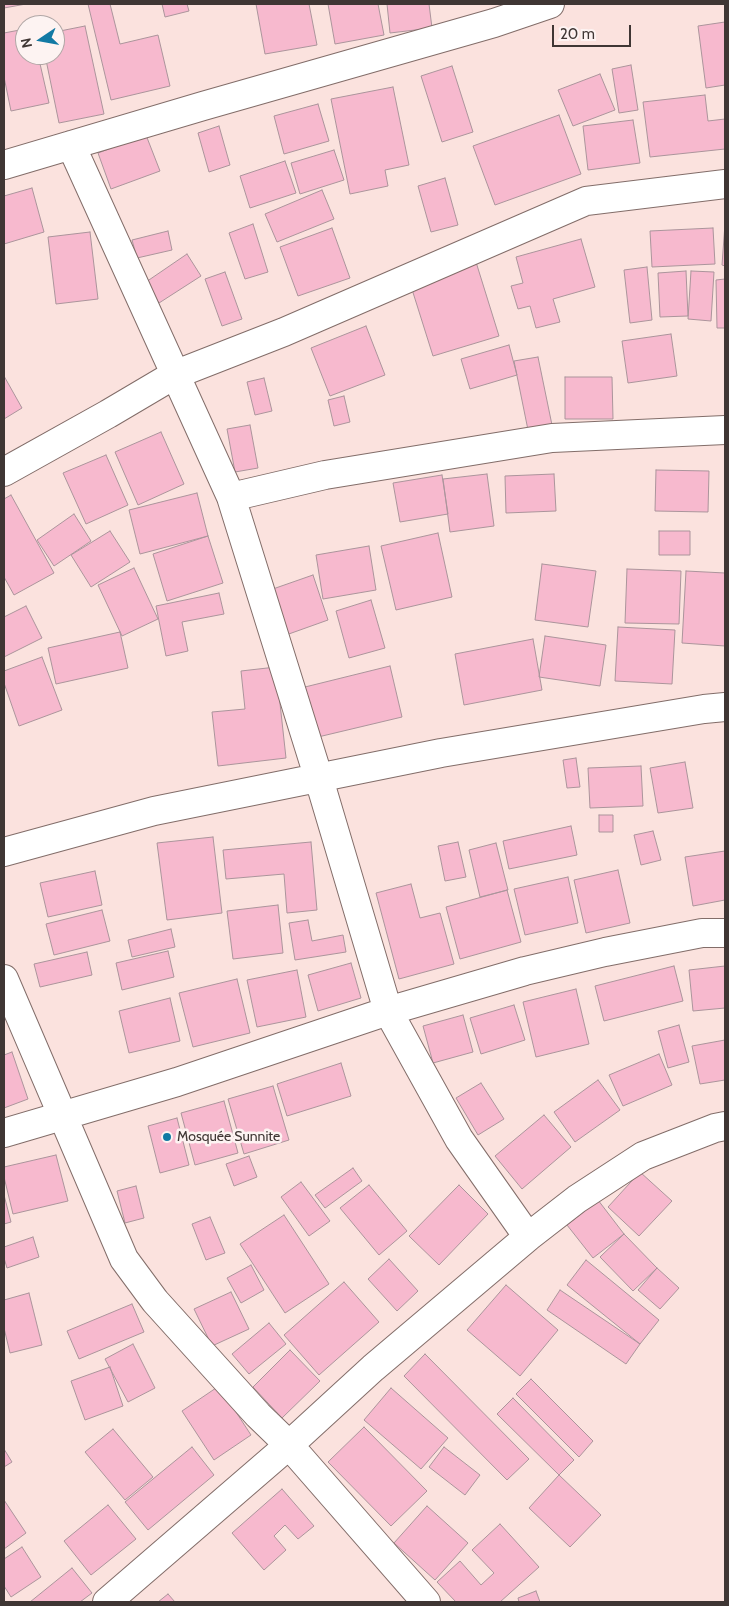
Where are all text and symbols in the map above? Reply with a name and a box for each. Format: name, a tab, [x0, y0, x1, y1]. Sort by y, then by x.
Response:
north arrow	[15, 15, 65, 65]
scale bar	[554, 15, 633, 47]
text: 20 m	[560, 25, 595, 43]
text: N	[16, 36, 36, 50]
place label: Mosquée Sunnite	[177, 1129, 280, 1145]
marker: Mosquée Sunnite	[161, 1131, 173, 1143]

